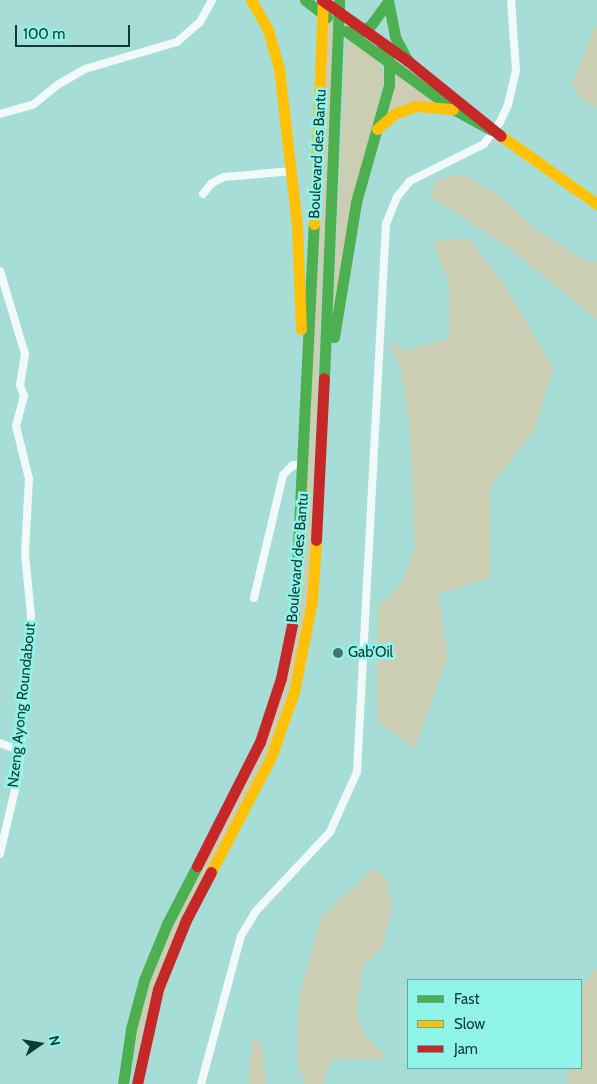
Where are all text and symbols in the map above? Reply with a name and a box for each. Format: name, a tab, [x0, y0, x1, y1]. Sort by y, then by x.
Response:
scale bar	[18, 15, 132, 47]
text: 100 m	[23, 25, 65, 43]
street label: Boulevard des Bantu	[306, 89, 330, 219]
street label: Boulevard des Bantu	[283, 493, 313, 623]
street label: Nzeng Ayong Roundabout	[4, 621, 40, 789]
place label: Gab’Oil	[348, 644, 393, 662]
marker: Gab’Oil	[332, 647, 344, 659]
legend	[407, 979, 582, 1069]
text: Fast	[454, 990, 479, 1008]
text: Slow	[454, 1015, 485, 1033]
north arrow	[15, 1019, 65, 1069]
text: N	[45, 1034, 64, 1047]
text: Jam	[454, 1040, 478, 1058]

